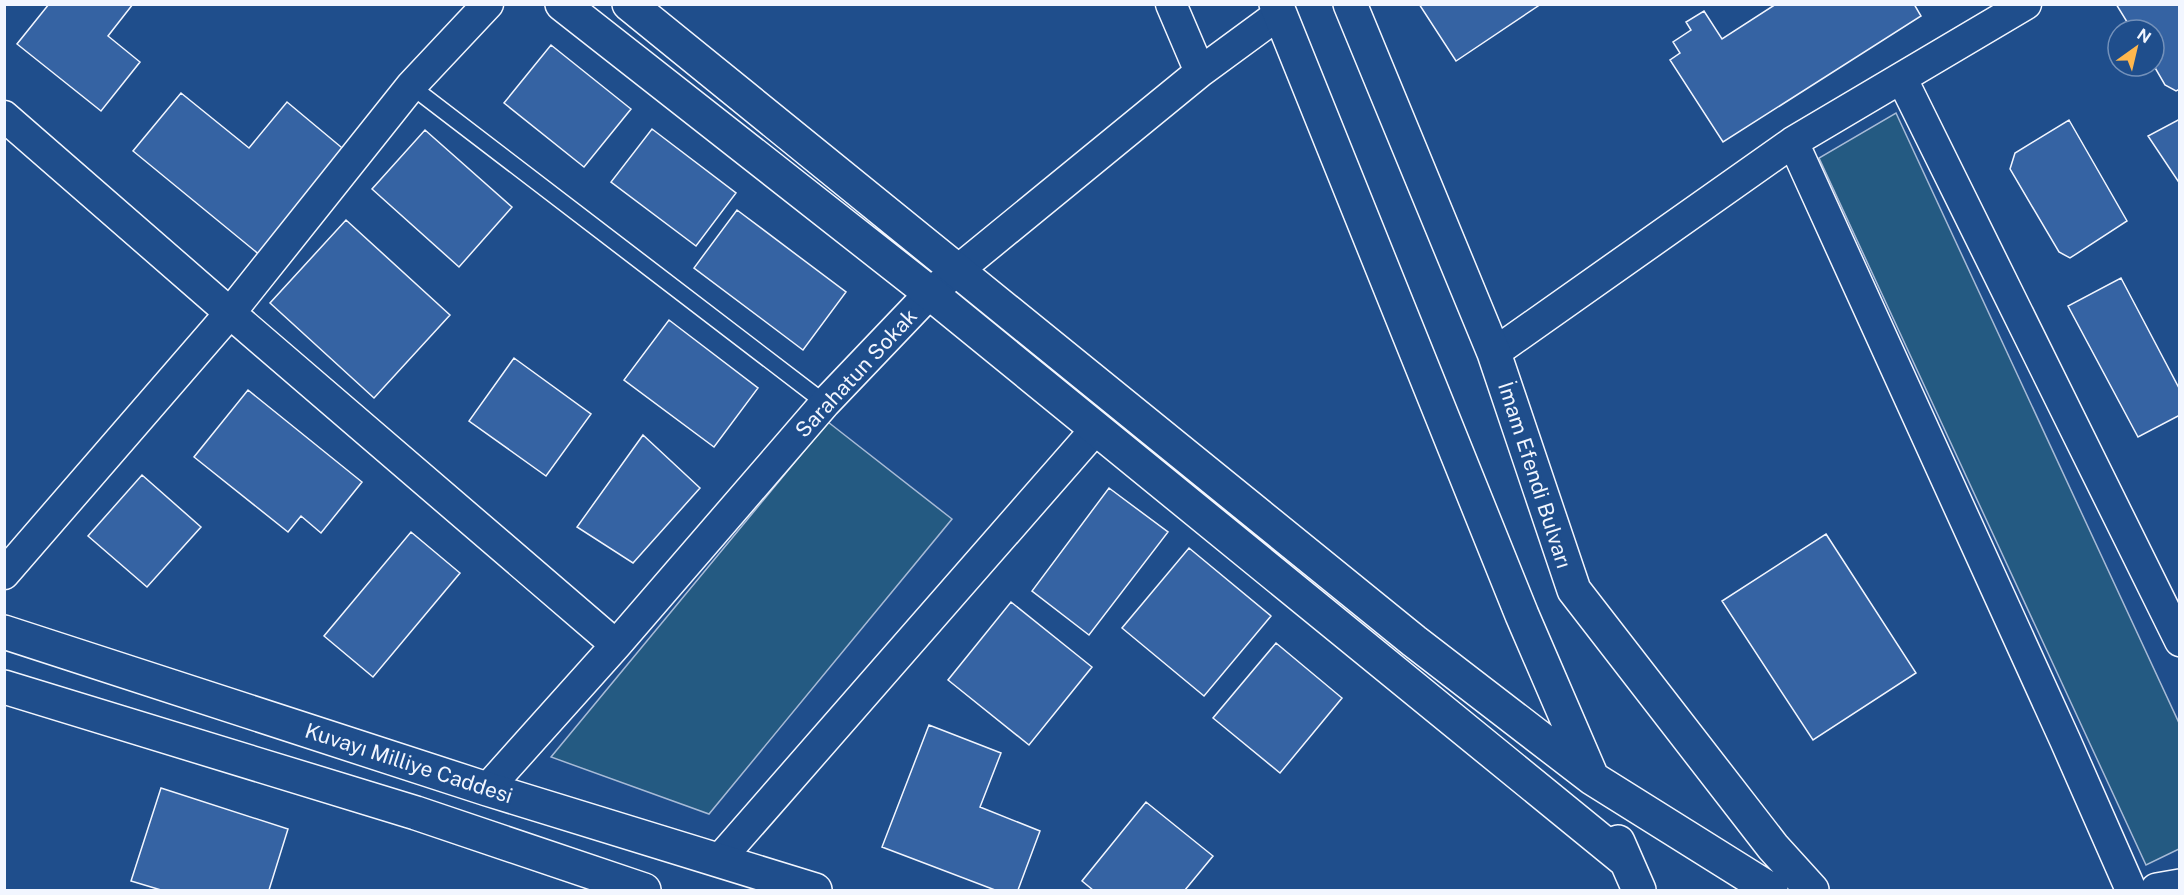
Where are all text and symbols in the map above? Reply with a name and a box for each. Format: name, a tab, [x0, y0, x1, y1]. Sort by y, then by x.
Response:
north arrow	[2106, 18, 2166, 78]
text: N	[2134, 25, 2155, 47]
street label: Sarahatun Sokak	[790, 303, 922, 443]
street label: İmam Efendi Bulvarı	[1493, 379, 1577, 571]
street label: Kuvayı Milliye Caddesi	[302, 718, 516, 808]

